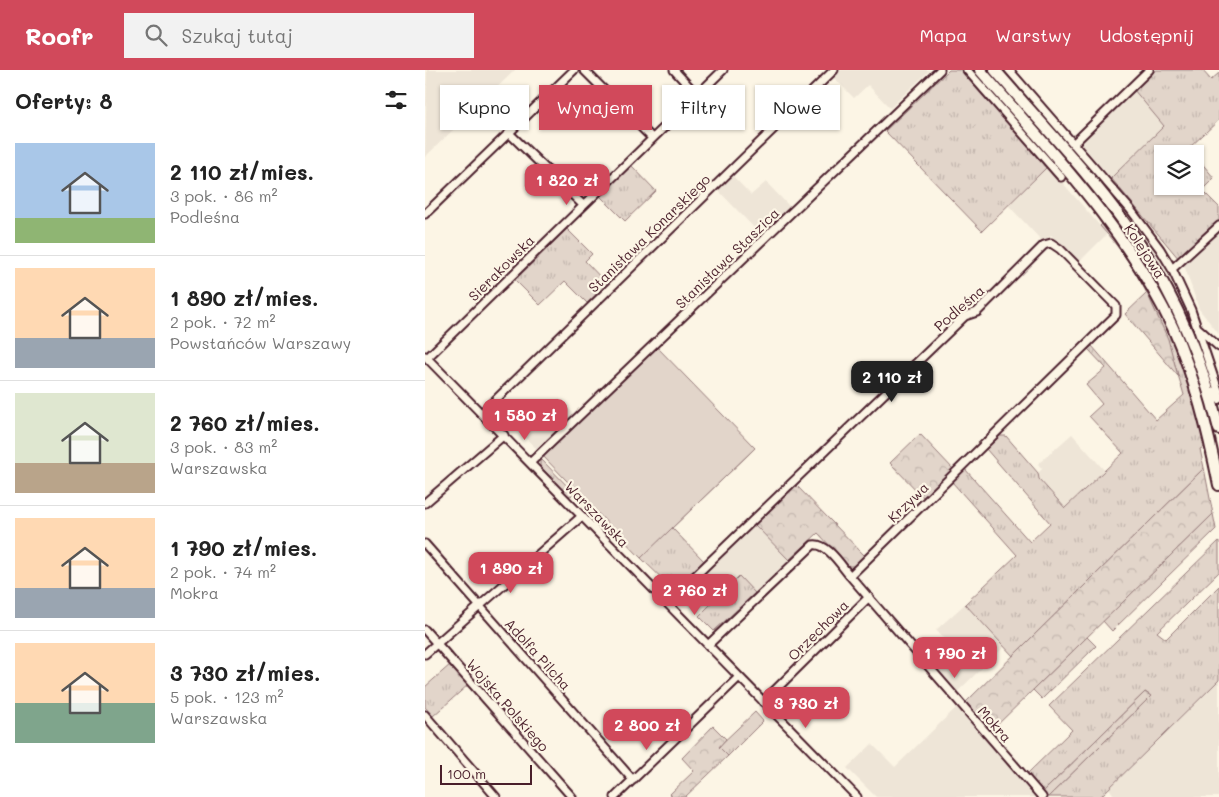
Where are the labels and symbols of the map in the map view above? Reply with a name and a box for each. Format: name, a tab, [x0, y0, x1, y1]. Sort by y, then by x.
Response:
pin: 1 820 zł	[515, 164, 619, 206]
street label: Stanisława Konarskiego	[584, 170, 714, 296]
street label: Stanisława Staszica	[671, 203, 783, 313]
street label: Kolejowa	[1120, 220, 1170, 282]
street label: Sierakowska	[464, 231, 538, 305]
street label: Podleśna	[930, 281, 988, 335]
pin: 2 110 zł	[840, 360, 944, 403]
pin: 1 580 zł	[473, 398, 577, 441]
street label: Warszawska	[561, 477, 633, 551]
street label: Krzywa	[883, 478, 933, 526]
pin: 1 890 zł	[459, 552, 563, 594]
pin: 2 760 zł	[643, 574, 747, 616]
street label: Orzechowa	[783, 595, 853, 665]
street label: Adolfa Pilcha	[501, 614, 575, 694]
pin: 1 790 zł	[903, 636, 1007, 679]
street label: Wojska Polskiego	[463, 655, 553, 755]
pin: 3 730 zł	[754, 686, 858, 729]
street label: Mokra	[974, 702, 1016, 746]
pin: 2 800 zł	[595, 708, 699, 751]
scale bar	[440, 762, 533, 785]

